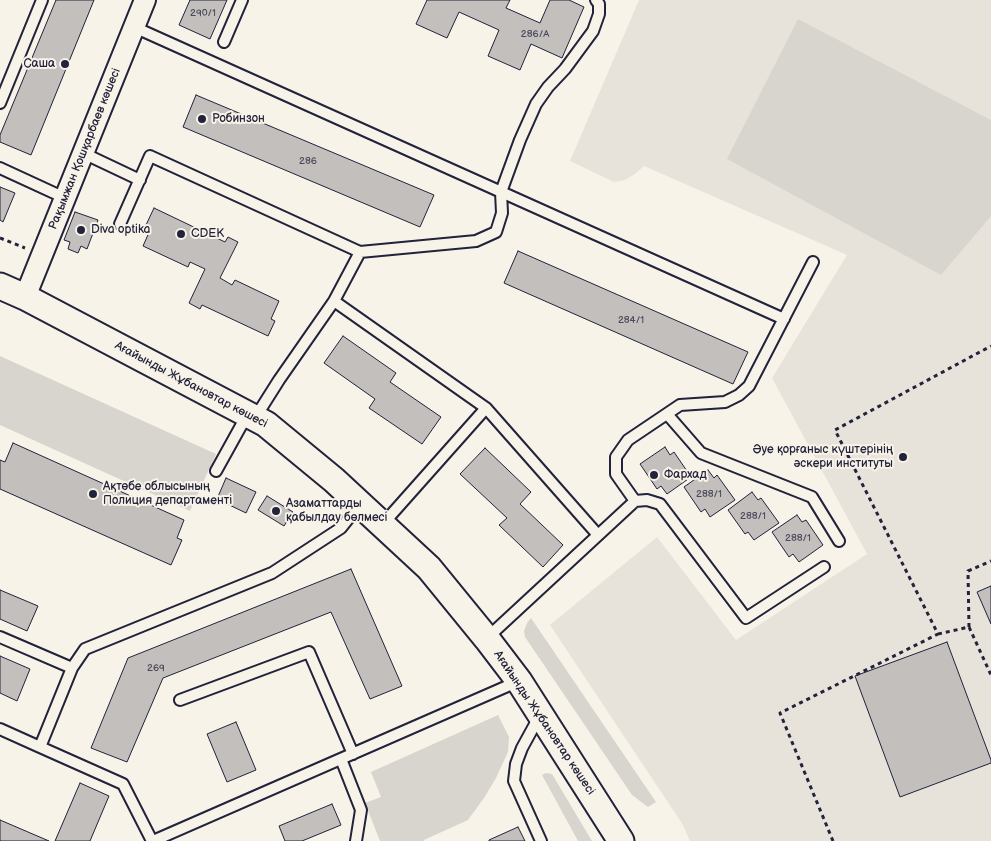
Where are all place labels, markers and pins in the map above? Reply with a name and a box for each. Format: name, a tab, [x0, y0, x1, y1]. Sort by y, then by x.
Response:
place label: Саша	[23, 57, 55, 71]
marker: Саша	[59, 58, 71, 70]
place label: Робинзон	[212, 112, 265, 126]
marker: Робинзон	[196, 113, 208, 125]
place label: Diva optika	[91, 223, 150, 237]
marker: Diva optika	[75, 224, 87, 236]
place label: CDEK	[191, 227, 224, 241]
marker: CDEK	[175, 228, 187, 240]
place label: Әуе қорғаныс күштерінің әскери институты	[753, 443, 893, 471]
marker: Әуе қорғаныс күштерінің әскери институты	[897, 451, 909, 463]
place label: Фархад	[664, 468, 707, 482]
marker: Фархад	[648, 469, 660, 481]
place label: Ақтөбе облысының Полиция департаменті	[103, 480, 232, 508]
marker: Ақтөбе облысының Полиция департаменті	[87, 488, 99, 500]
place label: Азаматтарды қабылдау бөлмесі	[286, 497, 387, 525]
marker: Азаматтарды қабылдау бөлмесі	[270, 505, 282, 517]

